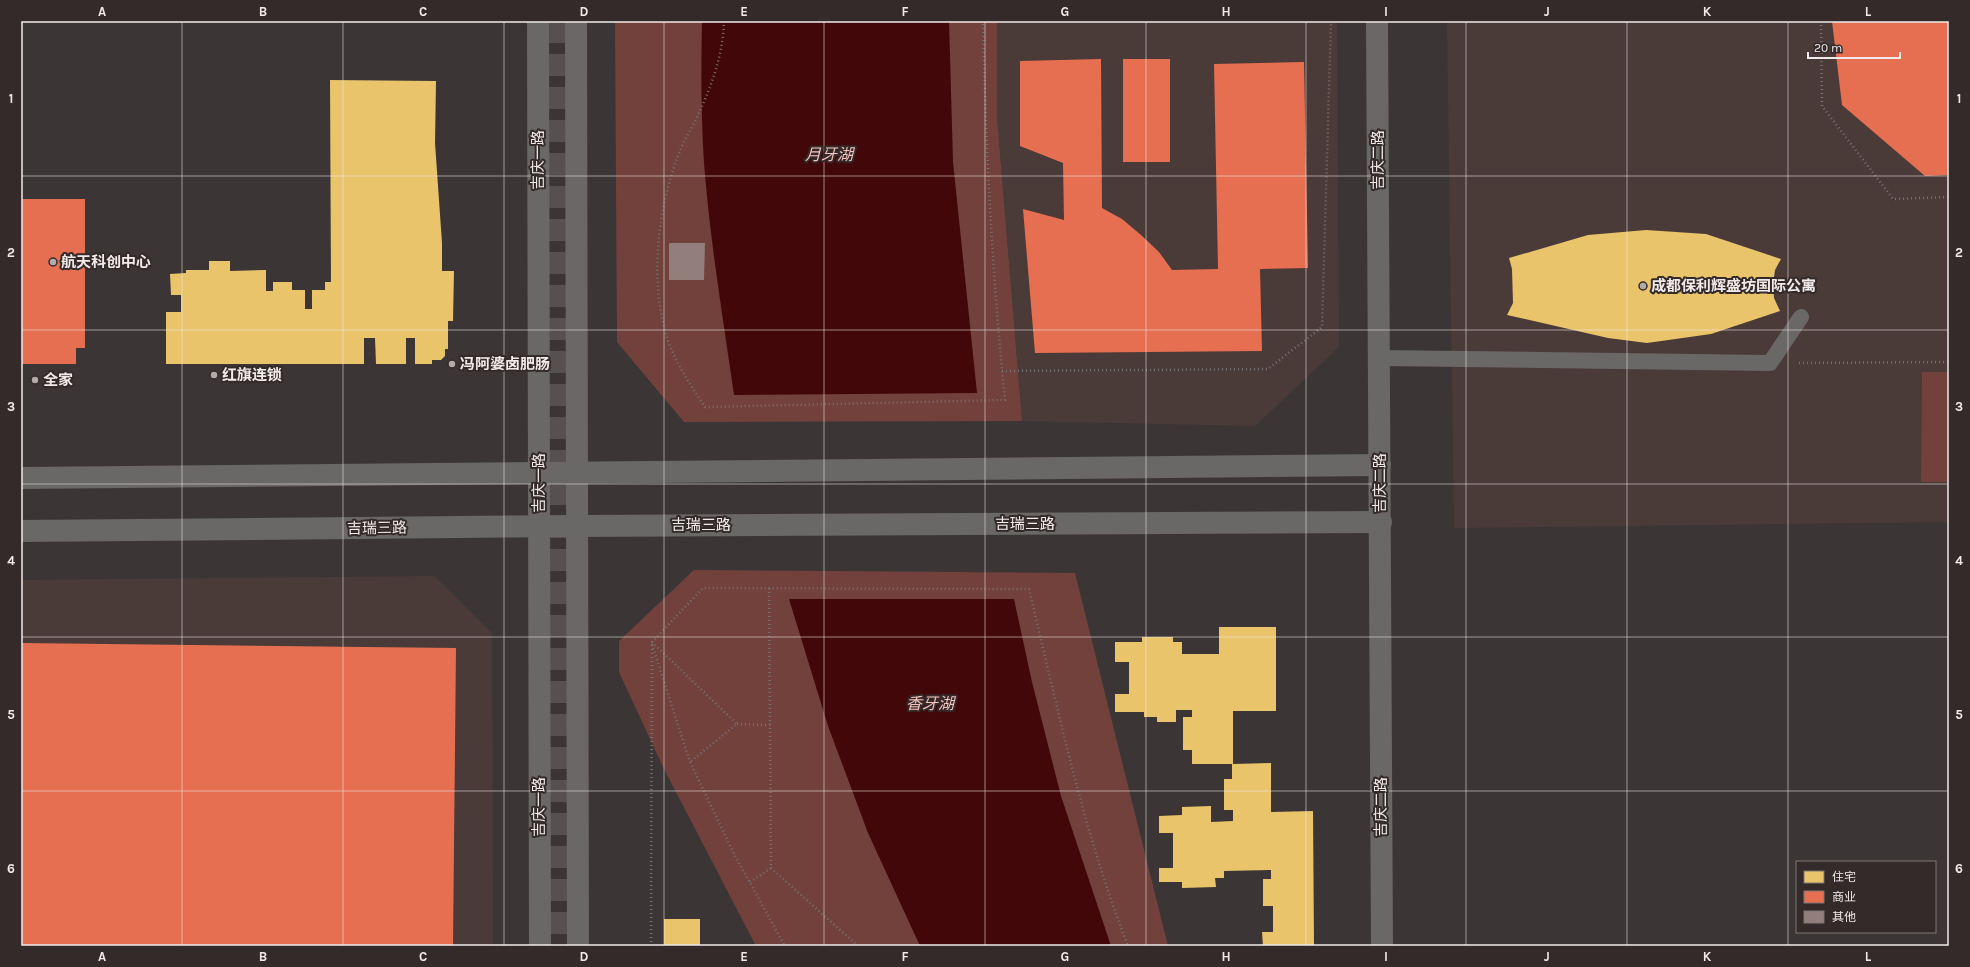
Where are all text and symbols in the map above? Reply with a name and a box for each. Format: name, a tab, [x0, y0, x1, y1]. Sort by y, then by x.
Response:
text: A	[98, 4, 106, 19]
text: B	[259, 4, 267, 19]
text: C	[419, 4, 427, 19]
text: D	[580, 4, 589, 19]
text: E	[740, 4, 748, 19]
text: F	[901, 4, 909, 19]
text: G	[1061, 4, 1069, 19]
text: H	[1221, 4, 1231, 19]
text: I	[1384, 4, 1388, 19]
text: J	[1544, 4, 1550, 19]
text: K	[1703, 4, 1712, 19]
text: L	[1865, 4, 1872, 19]
scale bar	[1808, 34, 1900, 60]
text: 20 m	[1814, 41, 1842, 55]
text: 1	[9, 91, 13, 106]
text: 1	[1957, 91, 1961, 106]
street label: 吉庆一路	[529, 130, 547, 190]
street label: 吉庆二路	[1369, 130, 1387, 190]
water label: 月牙湖	[805, 145, 856, 164]
text: 2	[7, 245, 15, 260]
text: 2	[1955, 245, 1963, 260]
place label: 航天科创中心	[61, 253, 151, 271]
marker: 航天科创中心	[48, 257, 58, 267]
place label: 成都保利辉盛坊国际公寓	[1651, 277, 1816, 295]
marker: 成都保利辉盛坊国际公寓	[1638, 281, 1648, 291]
place label: 冯阿婆卤肥肠	[460, 355, 550, 373]
marker: 冯阿婆卤肥肠	[447, 359, 457, 369]
place label: 红旗连锁	[222, 366, 282, 384]
marker: 红旗连锁	[209, 370, 219, 380]
place label: 全家	[43, 371, 73, 389]
marker: 全家	[30, 375, 40, 385]
text: 3	[7, 399, 15, 414]
text: 3	[1955, 399, 1963, 414]
street label: 吉庆一路	[530, 453, 548, 513]
street label: 吉庆二路	[1371, 453, 1389, 513]
street label: 吉瑞三路	[995, 515, 1055, 533]
street label: 吉瑞三路	[671, 516, 731, 534]
street label: 吉瑞三路	[347, 518, 407, 538]
text: 4	[7, 553, 15, 568]
text: 4	[1955, 553, 1963, 568]
water label: 香牙湖	[906, 694, 957, 713]
text: 5	[7, 707, 15, 722]
text: 5	[1955, 707, 1963, 722]
street label: 吉庆一路	[530, 777, 548, 837]
street label: 吉庆二路	[1372, 777, 1390, 837]
text: 6	[7, 861, 15, 876]
legend	[1796, 861, 1936, 933]
text: 6	[1955, 861, 1963, 876]
text: 住宅	[1832, 870, 1856, 884]
text: 商业	[1832, 890, 1856, 904]
text: 其他	[1832, 910, 1856, 924]
text: A	[98, 949, 106, 964]
text: B	[259, 949, 267, 964]
text: C	[419, 949, 427, 964]
text: D	[580, 949, 589, 964]
text: E	[740, 949, 748, 964]
text: F	[901, 949, 909, 964]
text: G	[1061, 949, 1069, 964]
text: H	[1221, 949, 1231, 964]
text: I	[1384, 949, 1388, 964]
text: J	[1544, 949, 1550, 964]
text: K	[1703, 949, 1712, 964]
text: L	[1865, 949, 1872, 964]

